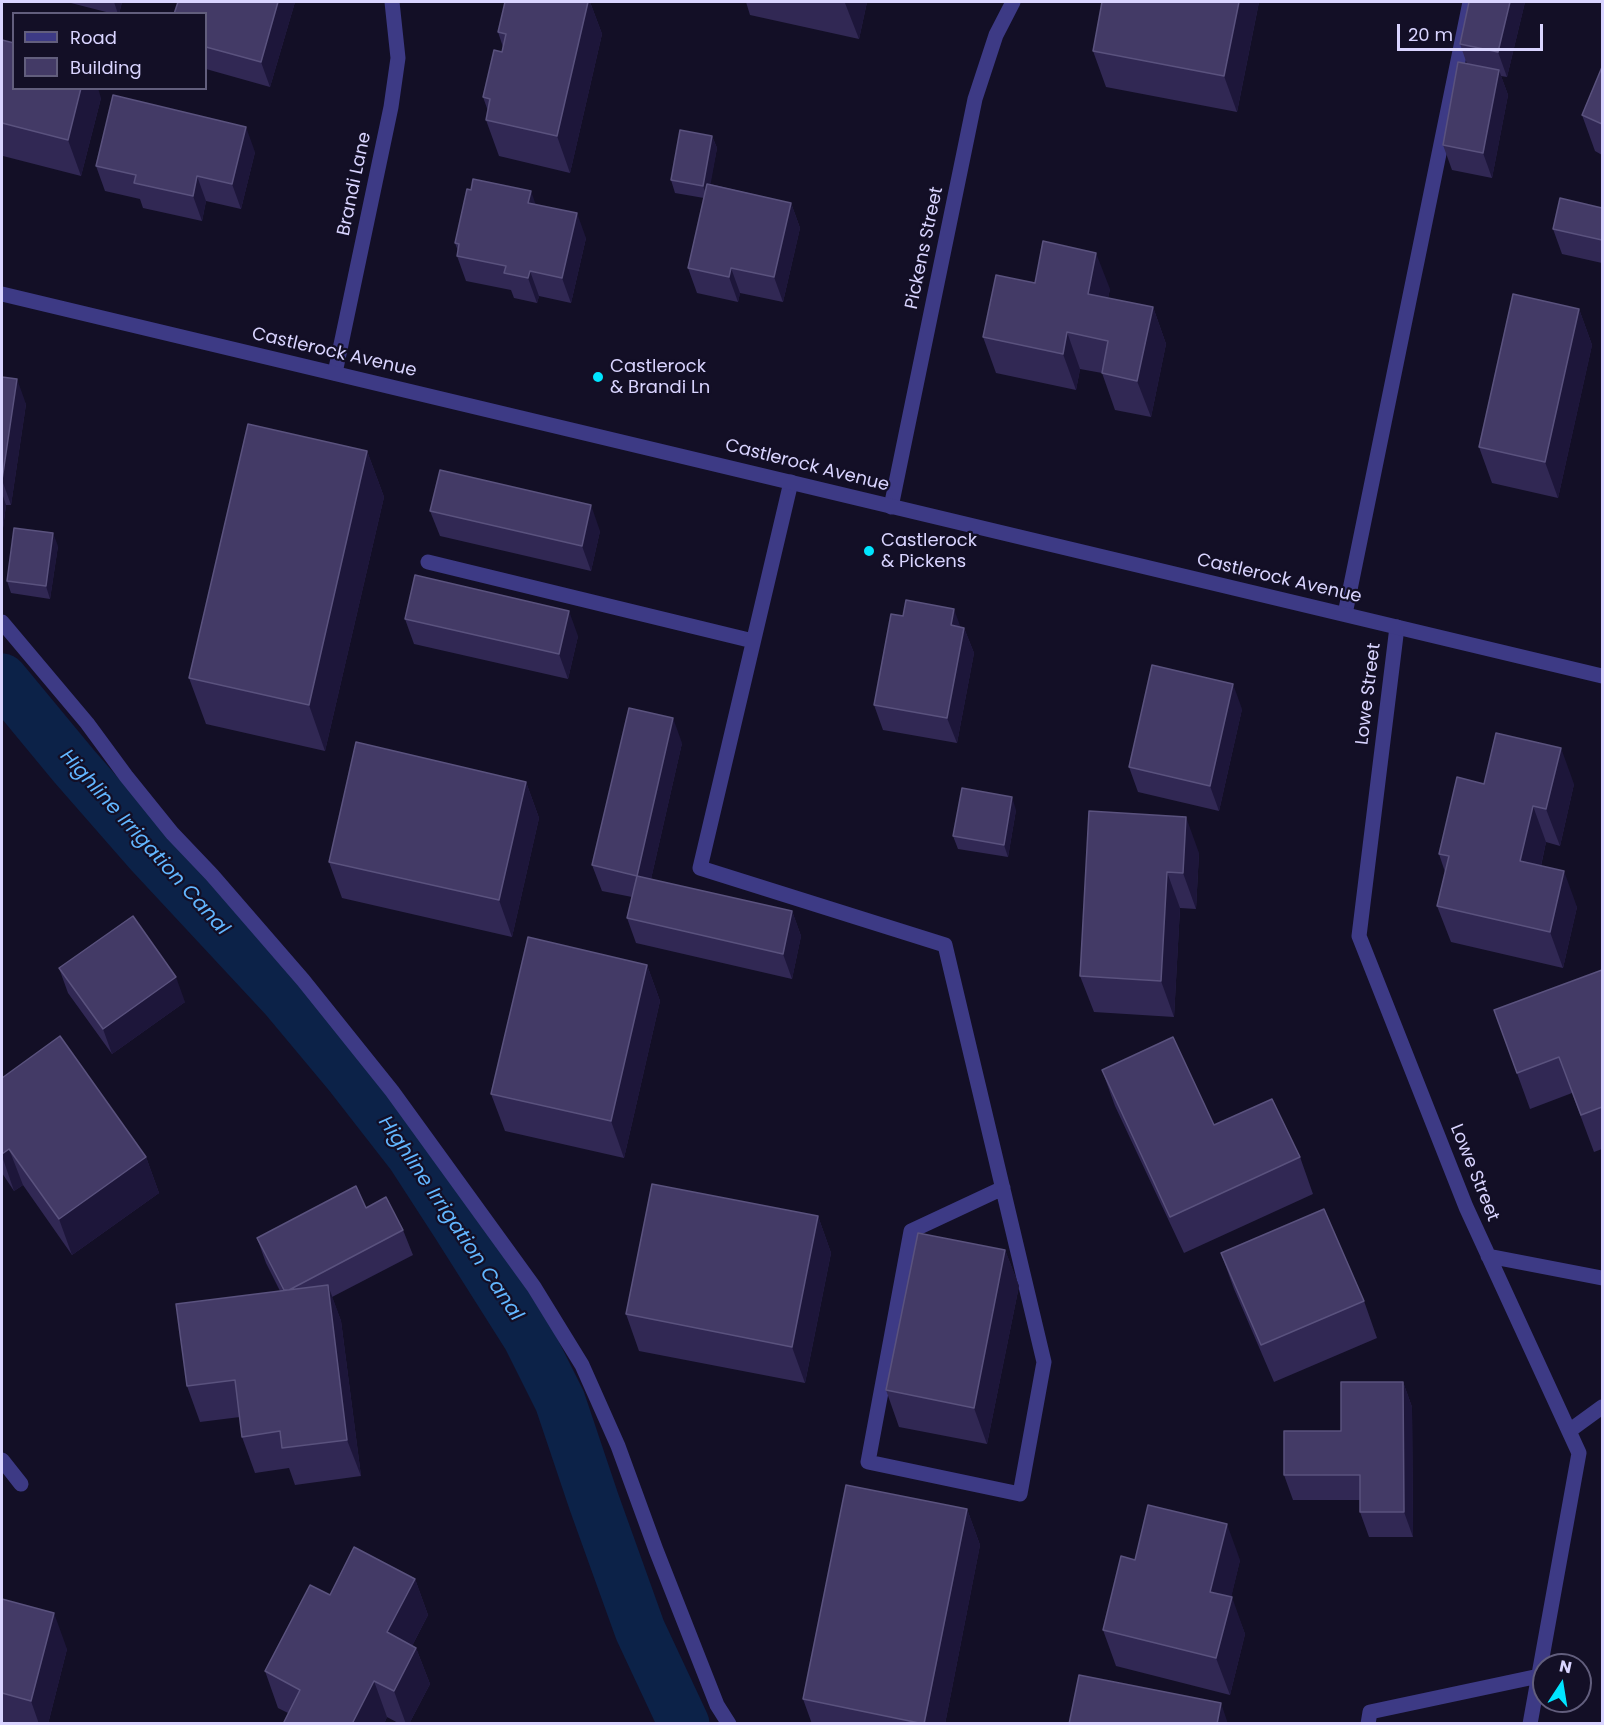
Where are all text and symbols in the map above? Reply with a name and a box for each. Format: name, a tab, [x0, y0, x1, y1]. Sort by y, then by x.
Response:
legend	[12, 12, 207, 90]
scale bar	[1400, 12, 1546, 50]
text: 20 m	[1408, 22, 1453, 47]
text: Road	[70, 25, 117, 50]
text: Building	[70, 55, 142, 80]
street label: Brandi Lane	[333, 130, 377, 238]
street label: Pickens Street	[901, 185, 949, 311]
street label: Castlerock Avenue	[250, 324, 418, 382]
place label: Castlerock & Brandi Ln	[610, 356, 710, 398]
marker: Castlerock & Brandi Ln	[591, 370, 605, 384]
street label: Castlerock Avenue	[723, 435, 891, 497]
place label: Castlerock & Pickens	[881, 530, 977, 572]
marker: Castlerock & Pickens	[862, 544, 876, 558]
street label: Castlerock Avenue	[1195, 550, 1363, 608]
street label: Lowe Street	[1352, 642, 1386, 746]
water label: Highline Irrigation Canal	[54, 745, 234, 941]
water label: Highline Irrigation Canal	[372, 1112, 528, 1326]
street label: Lowe Street	[1445, 1121, 1503, 1225]
north arrow	[1532, 1653, 1592, 1713]
text: N	[1557, 1654, 1574, 1679]

